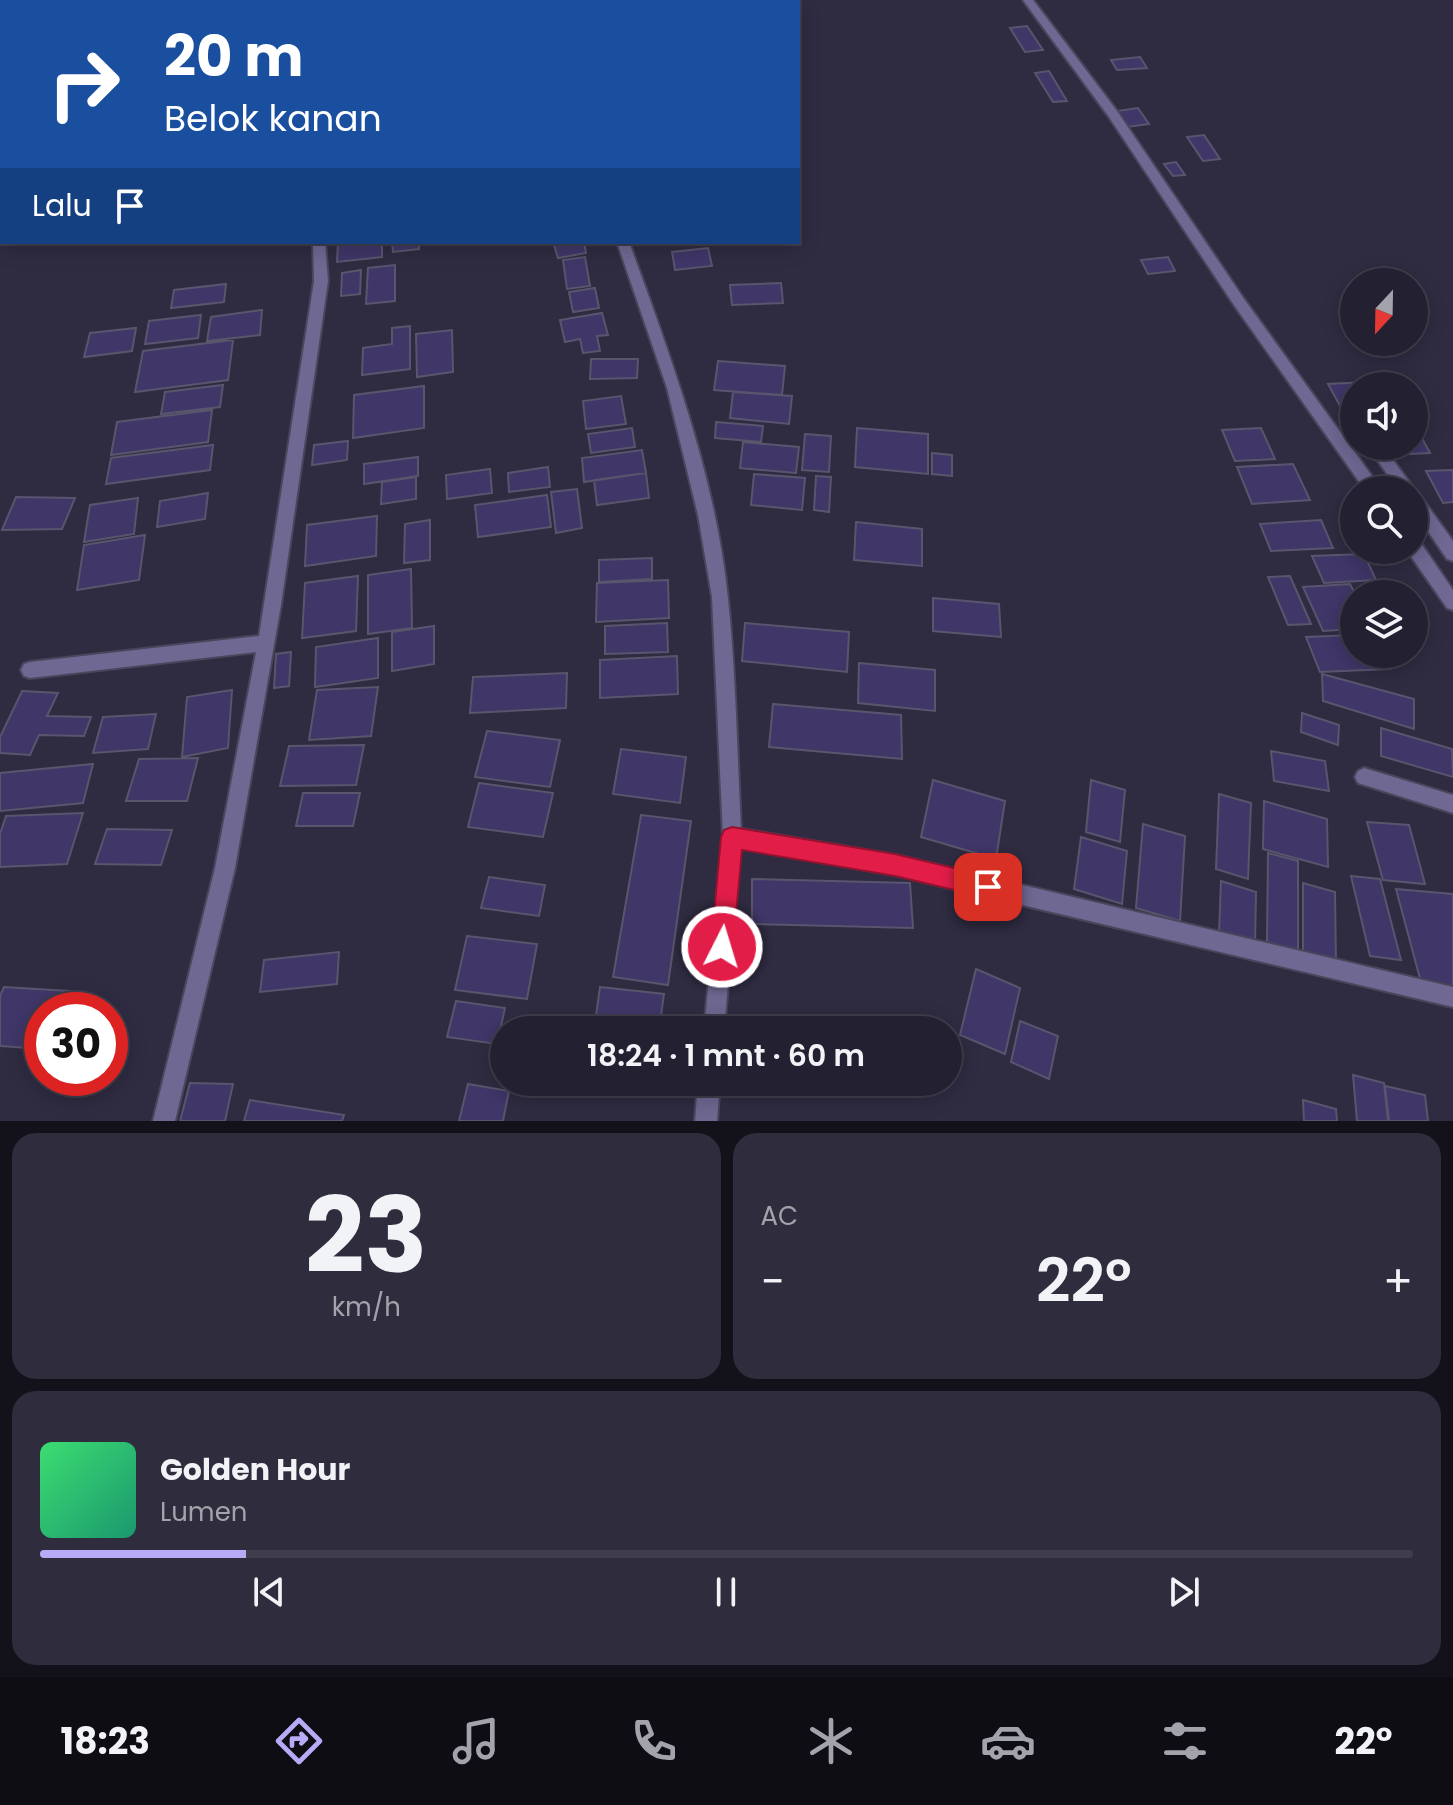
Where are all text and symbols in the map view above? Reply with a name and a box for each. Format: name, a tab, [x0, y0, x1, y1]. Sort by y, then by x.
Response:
text: 20 m	[164, 17, 304, 96]
icon: right	[32, 32, 136, 136]
text: Belok kanan	[164, 93, 382, 144]
text: Lalu	[32, 184, 92, 227]
icon: arrive	[108, 184, 152, 228]
north arrow	[1340, 268, 1428, 356]
map controls	[1340, 268, 1428, 668]
button: sound	[1340, 372, 1428, 460]
button: search	[1340, 476, 1428, 564]
button: layers	[1340, 580, 1428, 668]
pin	[954, 853, 1022, 921]
icon: arrive	[966, 865, 1010, 909]
position arrow	[680, 905, 764, 989]
speed limit sign: 30	[24, 992, 128, 1096]
text: 18:24 · 1 mnt · 60 m	[587, 1034, 865, 1077]
text: 23	[305, 1163, 427, 1308]
text: AC	[761, 1198, 798, 1234]
text: 22°	[1036, 1239, 1132, 1323]
text: −	[761, 1251, 785, 1312]
text: +	[1383, 1251, 1413, 1312]
text: km/h	[332, 1289, 401, 1325]
text: Golden Hour	[160, 1448, 350, 1491]
text: Lumen	[160, 1494, 247, 1530]
icon: previous	[247, 1570, 291, 1614]
icon: pause	[704, 1570, 748, 1614]
icon: next	[1162, 1570, 1206, 1614]
icon: directions	[271, 1713, 327, 1769]
icon: music	[448, 1713, 504, 1769]
icon: phone	[626, 1713, 682, 1769]
icon: climate	[803, 1713, 859, 1769]
icon: car	[980, 1713, 1036, 1769]
icon: filters	[1157, 1713, 1213, 1769]
text: 18:23	[61, 1716, 150, 1767]
text: 22°	[1335, 1716, 1392, 1767]

